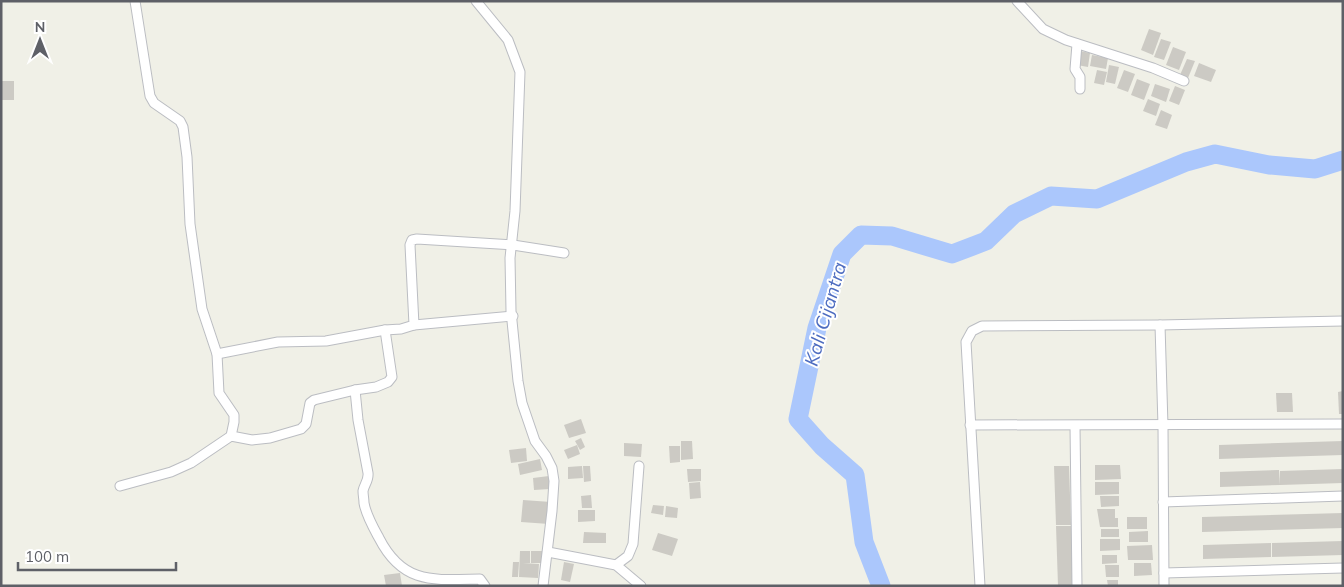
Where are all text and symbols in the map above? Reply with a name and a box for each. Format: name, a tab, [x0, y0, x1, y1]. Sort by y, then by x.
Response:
north arrow	[15, 15, 65, 65]
text: N	[35, 18, 45, 36]
water label: Kali Cijantra	[799, 259, 851, 369]
scale bar	[18, 540, 175, 572]
text: 100 m	[25, 547, 69, 566]

